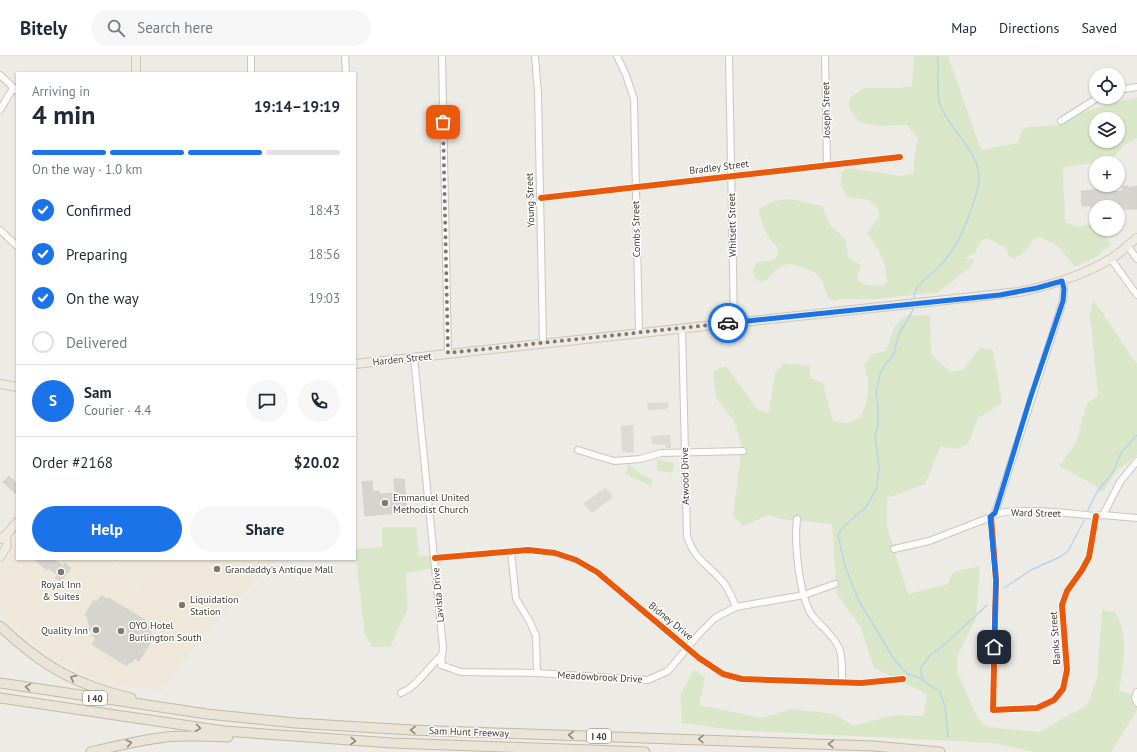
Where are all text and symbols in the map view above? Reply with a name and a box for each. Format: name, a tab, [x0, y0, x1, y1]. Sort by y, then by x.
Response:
search box	[91, 10, 371, 46]
text: Bitely	[20, 16, 67, 40]
icon: search	[105, 17, 127, 39]
text: Search here	[137, 18, 213, 37]
text: Map	[951, 19, 977, 37]
text: Directions	[999, 19, 1059, 37]
text: Saved	[1081, 19, 1117, 37]
map controls	[1089, 68, 1125, 236]
button: locate	[1089, 68, 1125, 104]
street label: Joseph Street	[819, 81, 833, 139]
text: Arriving in	[32, 83, 90, 100]
text: 19:14–19:19	[254, 97, 340, 116]
text: 4 min	[32, 98, 95, 131]
pin	[426, 105, 460, 139]
icon: bag	[432, 111, 454, 133]
button: layers	[1089, 112, 1125, 148]
button: +	[1089, 156, 1125, 192]
street label: Bradley Street	[688, 157, 750, 177]
text: On the way · 1.0 km	[32, 161, 142, 178]
street label: Young Street	[523, 172, 537, 227]
street label: Whitsett Street	[725, 192, 739, 257]
icon: check	[32, 199, 54, 221]
street label: Combs Street	[629, 200, 643, 257]
button: −	[1089, 200, 1125, 236]
text: Confirmed	[66, 201, 131, 220]
text: 18:43	[309, 202, 340, 219]
icon: check	[32, 243, 54, 265]
text: Preparing	[66, 245, 128, 264]
text: 18:56	[309, 246, 340, 263]
icon: check	[32, 287, 54, 309]
text: On the way	[66, 289, 139, 308]
text: 19:03	[309, 290, 340, 307]
courier	[708, 303, 748, 343]
icon: car	[717, 312, 739, 334]
text: Delivered	[66, 333, 127, 352]
street label: Harden Street	[372, 349, 433, 369]
button: chat	[246, 380, 288, 422]
button: phone	[298, 380, 340, 422]
text: Sam	[84, 383, 111, 402]
text: S	[49, 391, 57, 410]
text: Courier · 4.4	[84, 402, 151, 419]
street label: Atwood Drive	[678, 447, 692, 505]
text: Order #2168	[32, 453, 113, 472]
text: $20.02	[294, 453, 340, 472]
place label: Emmanuel United Methodist Church	[393, 491, 470, 516]
marker: Emmanuel United Methodist Church	[380, 498, 390, 508]
button: Help	[32, 506, 182, 552]
button: Share	[190, 506, 340, 552]
street label: Ward Street	[1011, 506, 1062, 520]
place label: Grandaddy's Antique Mall	[225, 563, 334, 576]
marker: Grandaddy's Antique Mall	[212, 564, 222, 574]
marker: Royal Inn & Suites	[56, 567, 66, 577]
street label: Lavista Drive	[429, 567, 447, 623]
place label: Royal Inn & Suites	[41, 578, 81, 603]
place label: Liquidation Station	[190, 593, 239, 618]
street label: Bidney Drive	[646, 599, 696, 643]
marker: Liquidation Station	[177, 600, 187, 610]
street label: Banks Street	[1047, 610, 1063, 665]
place label: OYO Hotel Burlington South	[129, 619, 202, 644]
place label: Quality Inn	[41, 624, 88, 637]
marker: Quality Inn	[91, 625, 101, 635]
marker: OYO Hotel Burlington South	[116, 626, 126, 636]
pin	[977, 630, 1011, 664]
icon: home	[983, 636, 1005, 658]
street label: Meadowbrook Drive	[557, 668, 643, 686]
one-way arrow	[69, 675, 77, 683]
one-way arrow	[24, 683, 31, 692]
road number: I 40	[83, 691, 107, 705]
one-way arrow	[195, 723, 201, 732]
street label: Sam Hunt Freeway	[429, 724, 510, 740]
one-way arrow	[410, 726, 416, 734]
road number: I 40	[587, 729, 611, 743]
one-way arrow	[568, 731, 574, 739]
one-way arrow	[698, 735, 704, 744]
one-way arrow	[350, 736, 356, 745]
one-way arrow	[125, 740, 132, 748]
one-way arrow	[828, 740, 834, 749]

